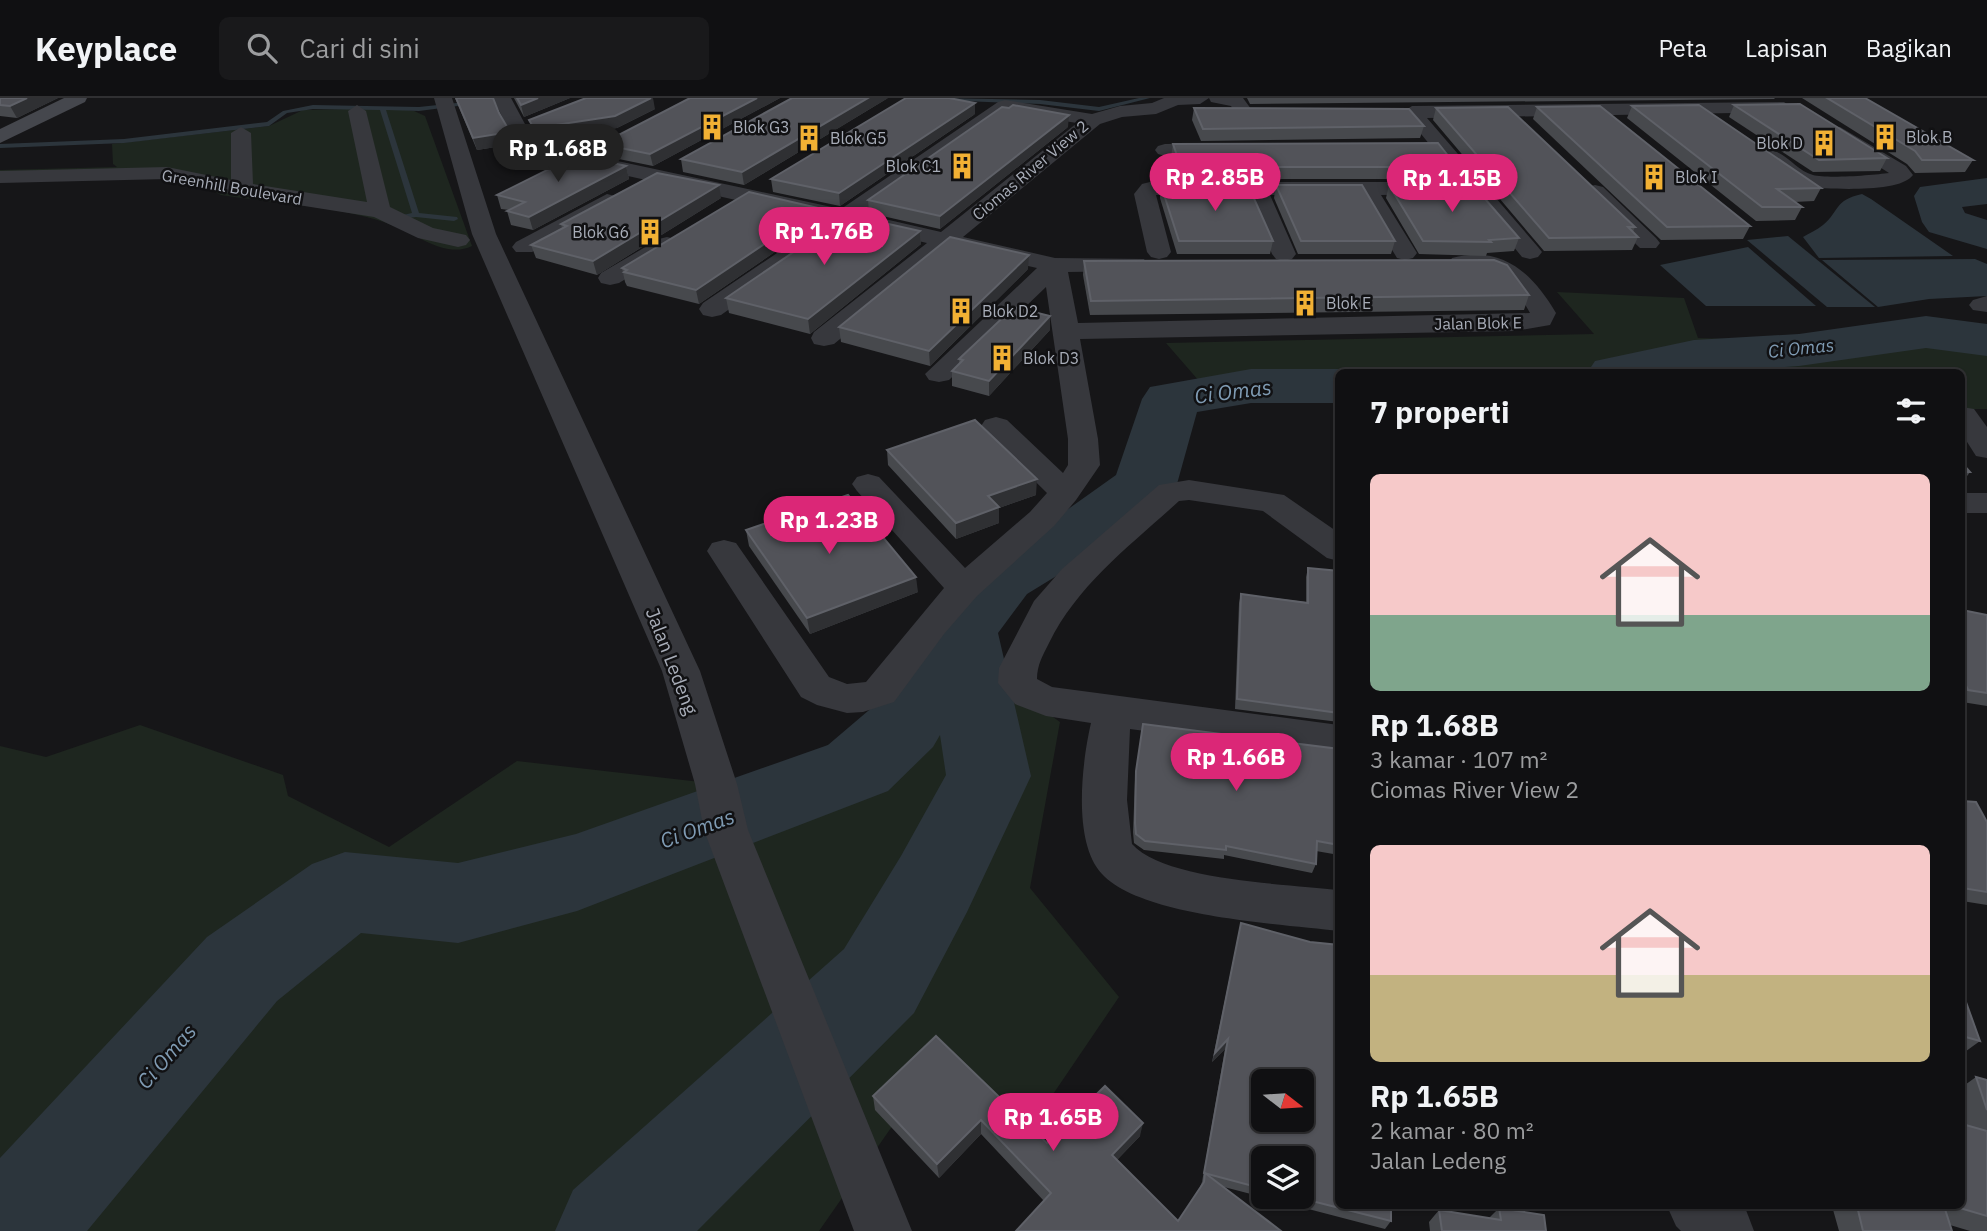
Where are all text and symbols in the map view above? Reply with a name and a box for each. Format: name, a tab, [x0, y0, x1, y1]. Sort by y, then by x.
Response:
search box	[219, 17, 709, 80]
text: Keyplace	[35, 27, 177, 70]
icon: search	[243, 29, 281, 67]
text: Cari di sini	[299, 31, 420, 65]
text: Peta	[1659, 32, 1707, 64]
text: Lapisan	[1745, 32, 1828, 64]
text: Bagikan	[1866, 32, 1952, 64]
building icon: Blok G3	[697, 112, 727, 142]
street label: Ciomas River View 2	[968, 116, 1092, 224]
place label: Blok G3	[733, 117, 790, 137]
building icon: Blok B	[1870, 122, 1900, 152]
building icon: Blok G5	[794, 123, 824, 153]
pin: Rp 1.68B	[486, 125, 630, 184]
place label: Blok B	[1906, 127, 1952, 147]
place label: Blok G5	[830, 128, 887, 148]
building icon: Blok D	[1809, 128, 1839, 158]
text: Rp 1.68B	[509, 132, 607, 162]
place label: Blok D	[1756, 133, 1803, 153]
building icon: Blok C1	[947, 151, 977, 181]
pin: Rp 2.85B	[1143, 153, 1287, 213]
pin: Rp 1.15B	[1380, 155, 1524, 214]
place label: Blok C1	[885, 156, 941, 176]
text: Rp 2.85B	[1166, 161, 1264, 191]
text: Rp 1.15B	[1403, 162, 1501, 192]
building icon: Blok I	[1639, 162, 1669, 192]
street label: Greenhill Boulevard	[160, 165, 304, 209]
place label: Blok I	[1675, 167, 1717, 187]
pin: Rp 1.76B	[752, 208, 896, 267]
text: Rp 1.76B	[775, 215, 873, 245]
building icon: Blok G6	[635, 217, 665, 247]
place label: Blok G6	[572, 222, 629, 242]
building icon: Blok E	[1290, 288, 1320, 318]
place label: Blok E	[1326, 293, 1371, 313]
building icon: Blok D2	[946, 296, 976, 326]
place label: Blok D2	[982, 301, 1038, 321]
street label: Jalan Blok E	[1434, 312, 1522, 334]
water label: Ci Omas	[1767, 333, 1835, 363]
building icon: Blok D3	[987, 343, 1017, 373]
place label: Blok D3	[1023, 348, 1079, 368]
water label: Ci Omas	[1193, 372, 1273, 410]
text: 7 properti	[1370, 392, 1510, 431]
icon: filters	[1892, 392, 1930, 430]
pin: Rp 1.23B	[757, 496, 901, 556]
text: Rp 1.23B	[780, 504, 878, 534]
icon: home	[1587, 519, 1713, 645]
street label: Jalan Ledeng	[641, 604, 703, 718]
text: Rp 1.68B	[1370, 705, 1499, 744]
pin: Rp 1.66B	[1164, 734, 1308, 793]
text: Rp 1.66B	[1187, 741, 1285, 771]
text: 3 kamar · 107 m²	[1370, 744, 1548, 774]
text: Ciomas River View 2	[1370, 774, 1579, 804]
water label: Ci Omas	[656, 802, 738, 854]
icon: home	[1587, 890, 1713, 1016]
water label: Ci Omas	[130, 1018, 202, 1094]
north arrow	[1251, 1069, 1314, 1132]
map controls	[1251, 1069, 1314, 1209]
text: Rp 1.65B	[1370, 1076, 1499, 1115]
pin: Rp 1.65B	[981, 1094, 1125, 1153]
text: Rp 1.65B	[1004, 1101, 1102, 1131]
text: 2 kamar · 80 m²	[1370, 1115, 1534, 1145]
text: Jalan Ledeng	[1370, 1145, 1506, 1175]
button: layers	[1251, 1146, 1314, 1209]

